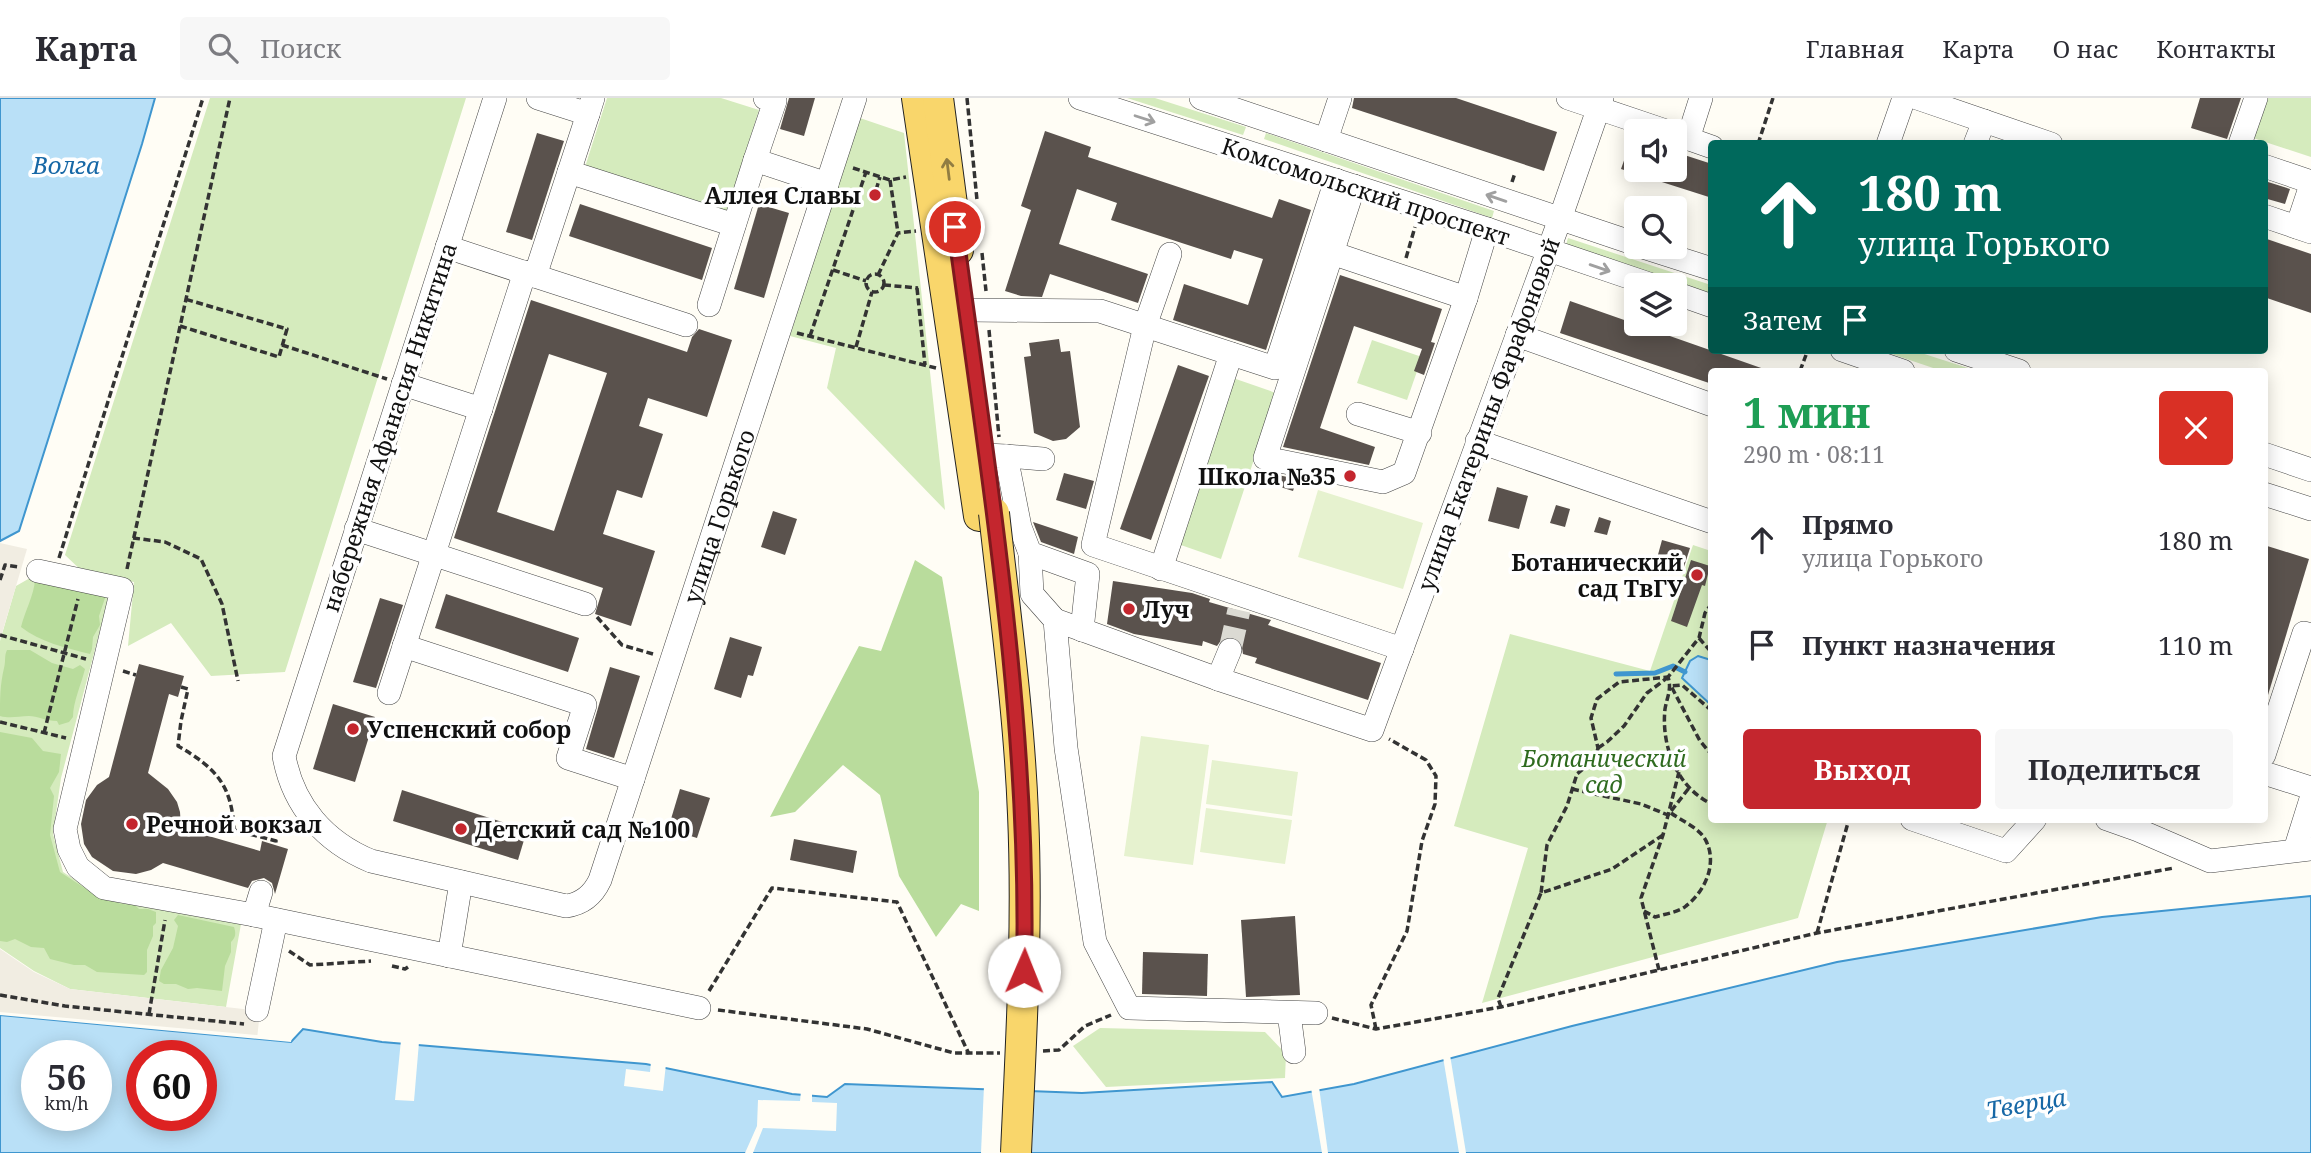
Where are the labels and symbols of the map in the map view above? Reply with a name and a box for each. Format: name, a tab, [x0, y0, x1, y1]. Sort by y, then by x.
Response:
one-way arrow	[1134, 114, 1156, 126]
street label: Комсомольский проспект	[1218, 129, 1514, 253]
water label: Волга	[31, 148, 100, 181]
one-way arrow	[941, 158, 954, 181]
place label: Аллея Славы	[705, 179, 861, 211]
marker: Аллея Славы	[867, 187, 883, 203]
one-way arrow	[1485, 191, 1507, 203]
pin	[925, 197, 985, 257]
street label: улица Екатерины Фарафоновой	[1409, 233, 1567, 595]
street label: набережная Афанасия Никитина	[314, 238, 464, 616]
one-way arrow	[1589, 263, 1611, 275]
street label: улица Горького	[675, 425, 762, 607]
place label: Школа №35	[1198, 460, 1336, 492]
marker: Школа №35	[1342, 468, 1358, 484]
place label: Ботанический сад ТвГУ	[1511, 546, 1684, 604]
marker: Ботанический сад ТвГУ	[1689, 567, 1705, 583]
place label: Луч	[1143, 593, 1189, 625]
marker: Луч	[1121, 601, 1137, 617]
place label: Успенский собор	[367, 713, 571, 745]
marker: Успенский собор	[345, 721, 361, 737]
park label: Ботанический сад	[1521, 742, 1687, 800]
place label: Речной вокзал	[146, 808, 322, 840]
place label: Детский сад №100	[475, 813, 690, 845]
marker: Речной вокзал	[124, 816, 140, 832]
marker: Детский сад №100	[453, 821, 469, 837]
position arrow	[987, 934, 1061, 1008]
speed limit sign: 60	[126, 1040, 217, 1131]
water label: Тверца	[1984, 1080, 2069, 1126]

